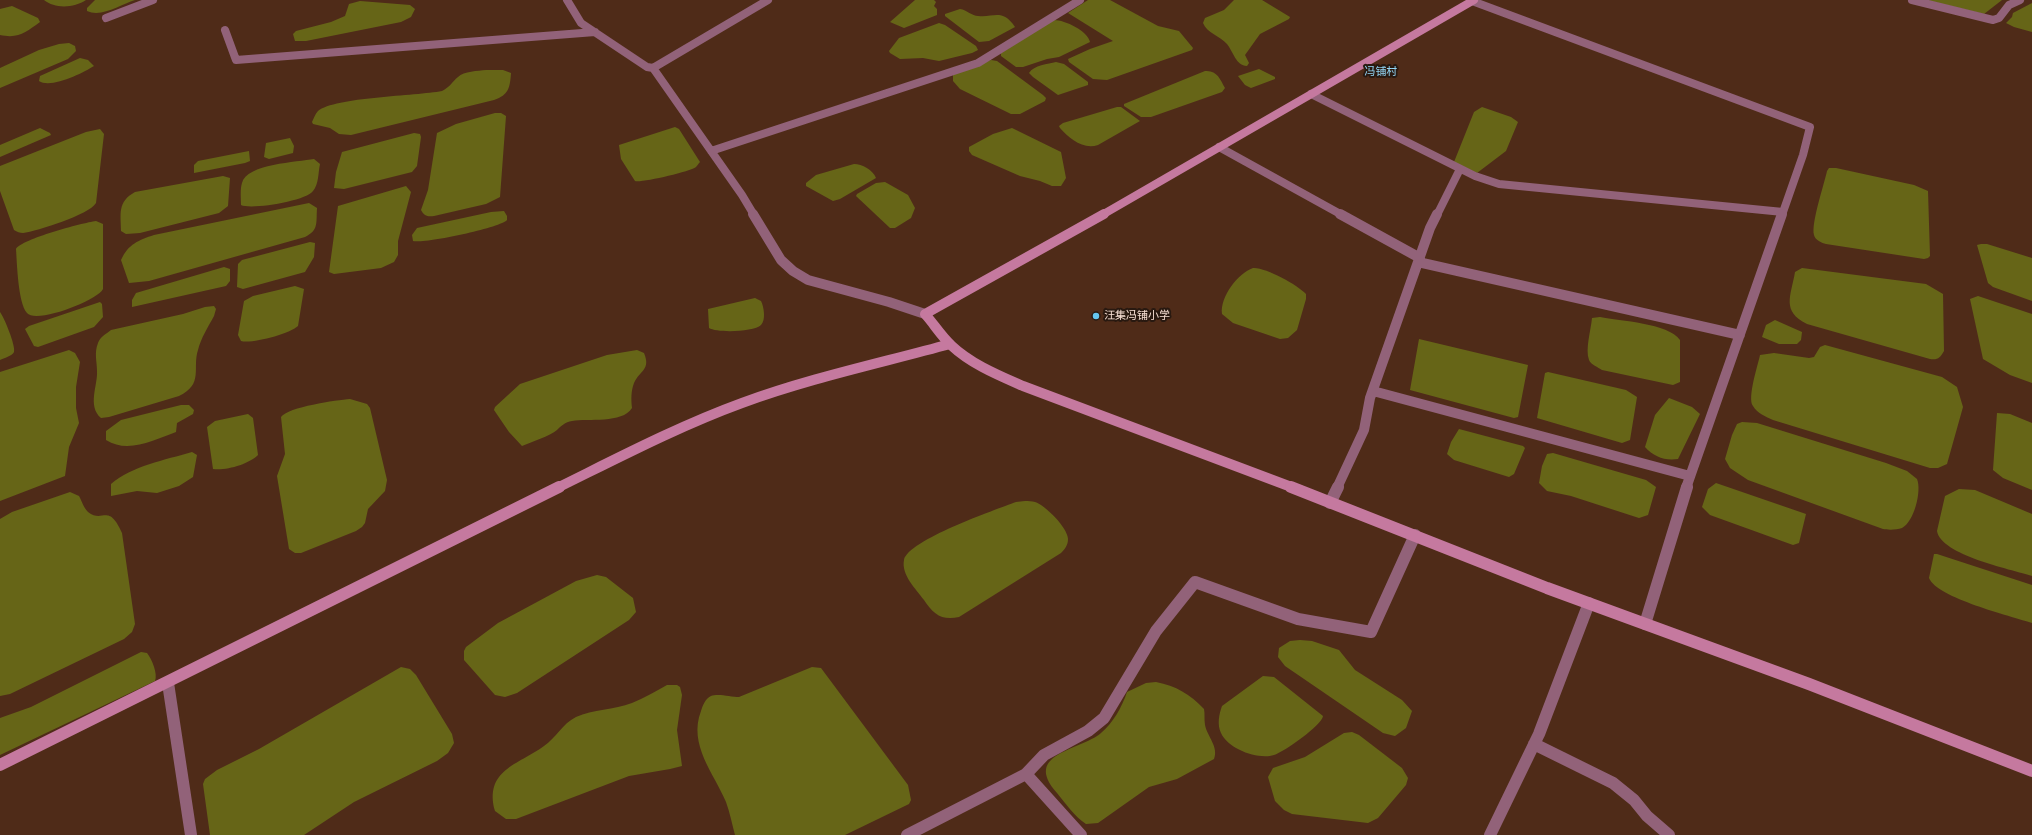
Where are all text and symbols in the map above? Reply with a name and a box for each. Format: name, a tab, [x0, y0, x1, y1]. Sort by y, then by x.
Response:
district label: 冯铺村	[1365, 65, 1397, 79]
place label: 汪集冯铺小学	[1104, 309, 1170, 323]
marker: 汪集冯铺小学	[1091, 311, 1101, 321]

